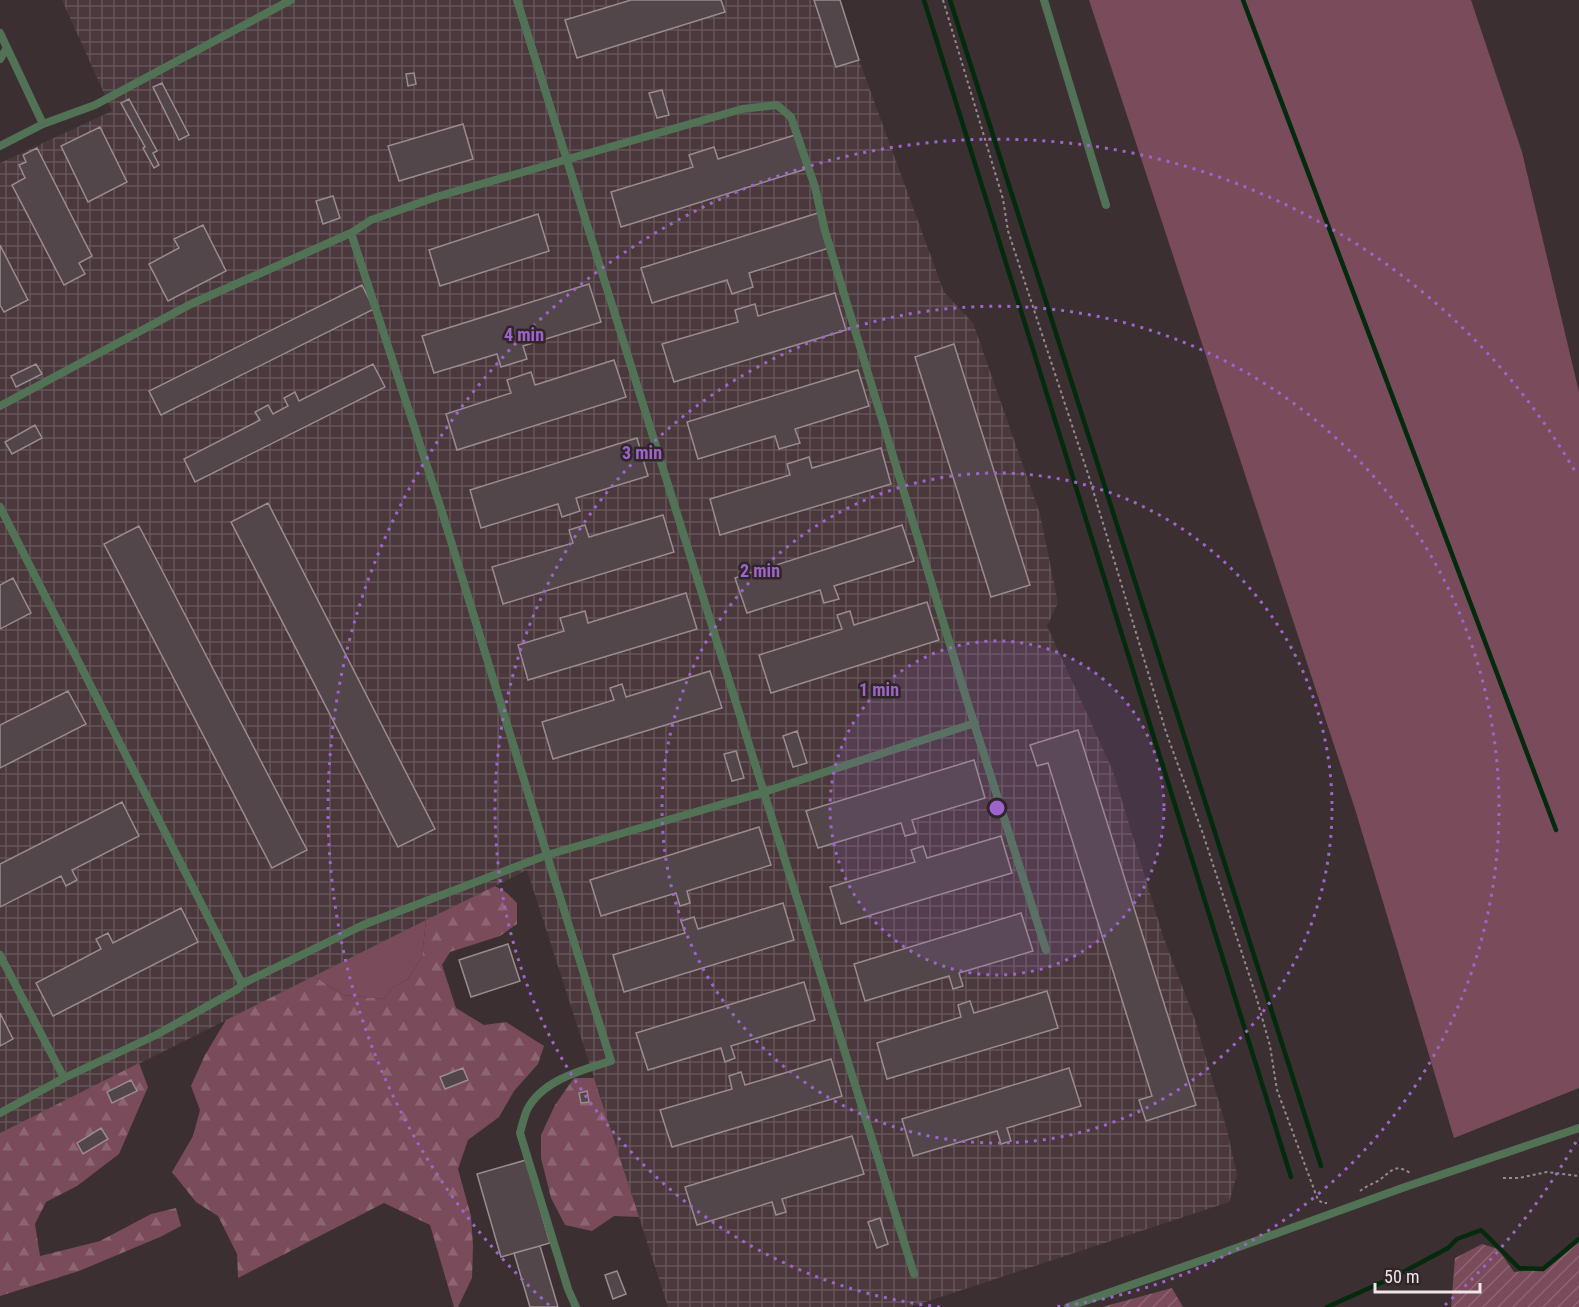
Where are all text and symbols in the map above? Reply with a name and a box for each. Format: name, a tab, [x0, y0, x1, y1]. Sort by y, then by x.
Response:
text: 4 min	[504, 324, 544, 345]
text: 3 min	[622, 442, 662, 463]
text: 2 min	[740, 560, 780, 581]
text: 1 min	[859, 679, 899, 700]
centre of rings	[987, 798, 1007, 818]
scale bar	[1375, 1256, 1480, 1294]
text: 50 m	[1384, 1266, 1419, 1287]

